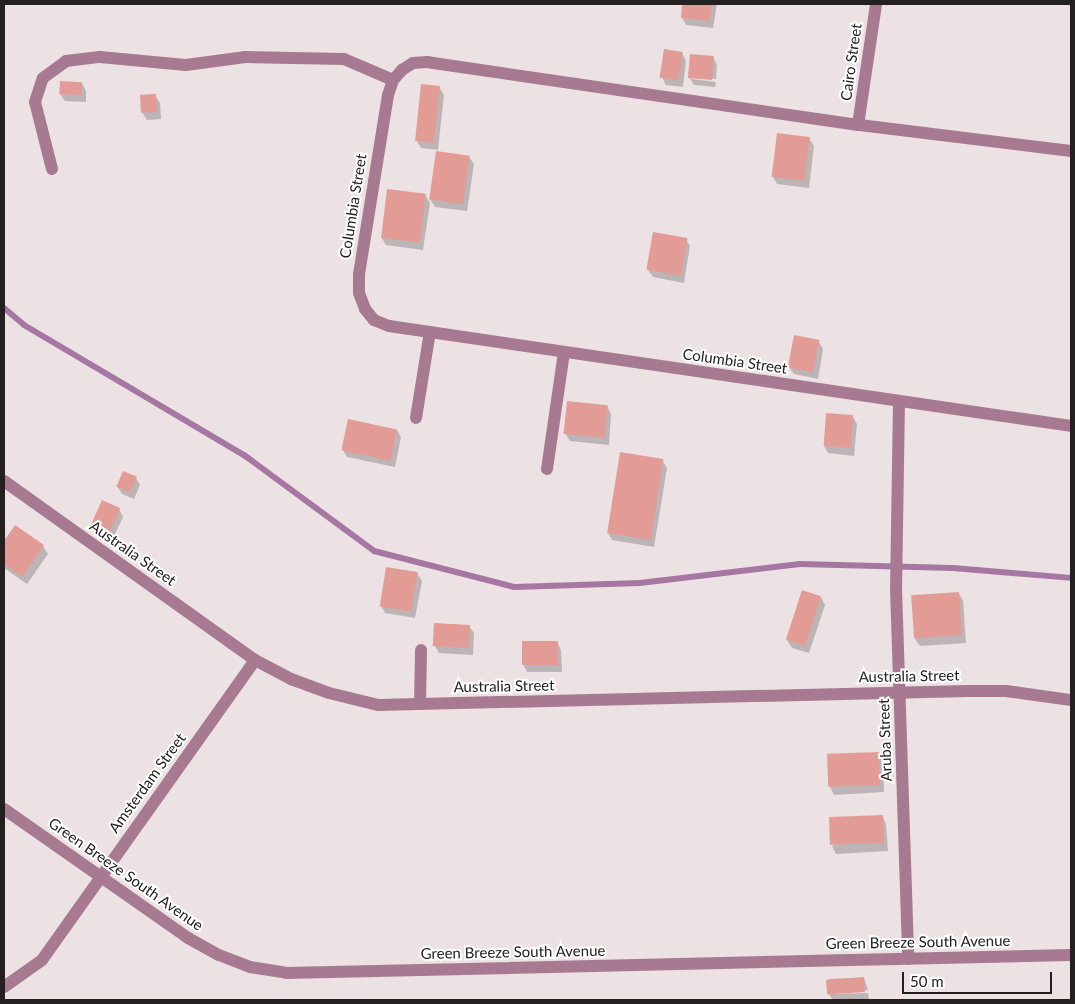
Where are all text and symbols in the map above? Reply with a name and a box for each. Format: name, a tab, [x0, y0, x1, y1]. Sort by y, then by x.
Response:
street label: Cairo Street	[837, 22, 865, 102]
street label: Columbia Street	[336, 153, 370, 259]
street label: Columbia Street	[682, 345, 788, 377]
street label: Australia Street	[87, 517, 179, 589]
street label: Australia Street	[858, 666, 960, 686]
street label: Australia Street	[453, 676, 555, 696]
street label: Aruba Street	[875, 698, 895, 782]
street label: Amsterdam Street	[105, 730, 189, 836]
street label: Green Breeze South Avenue	[45, 814, 207, 934]
street label: Green Breeze South Avenue	[825, 931, 1011, 953]
street label: Green Breeze South Avenue	[420, 941, 606, 963]
scale bar	[905, 962, 1055, 994]
text: 50 m	[910, 972, 944, 990]

